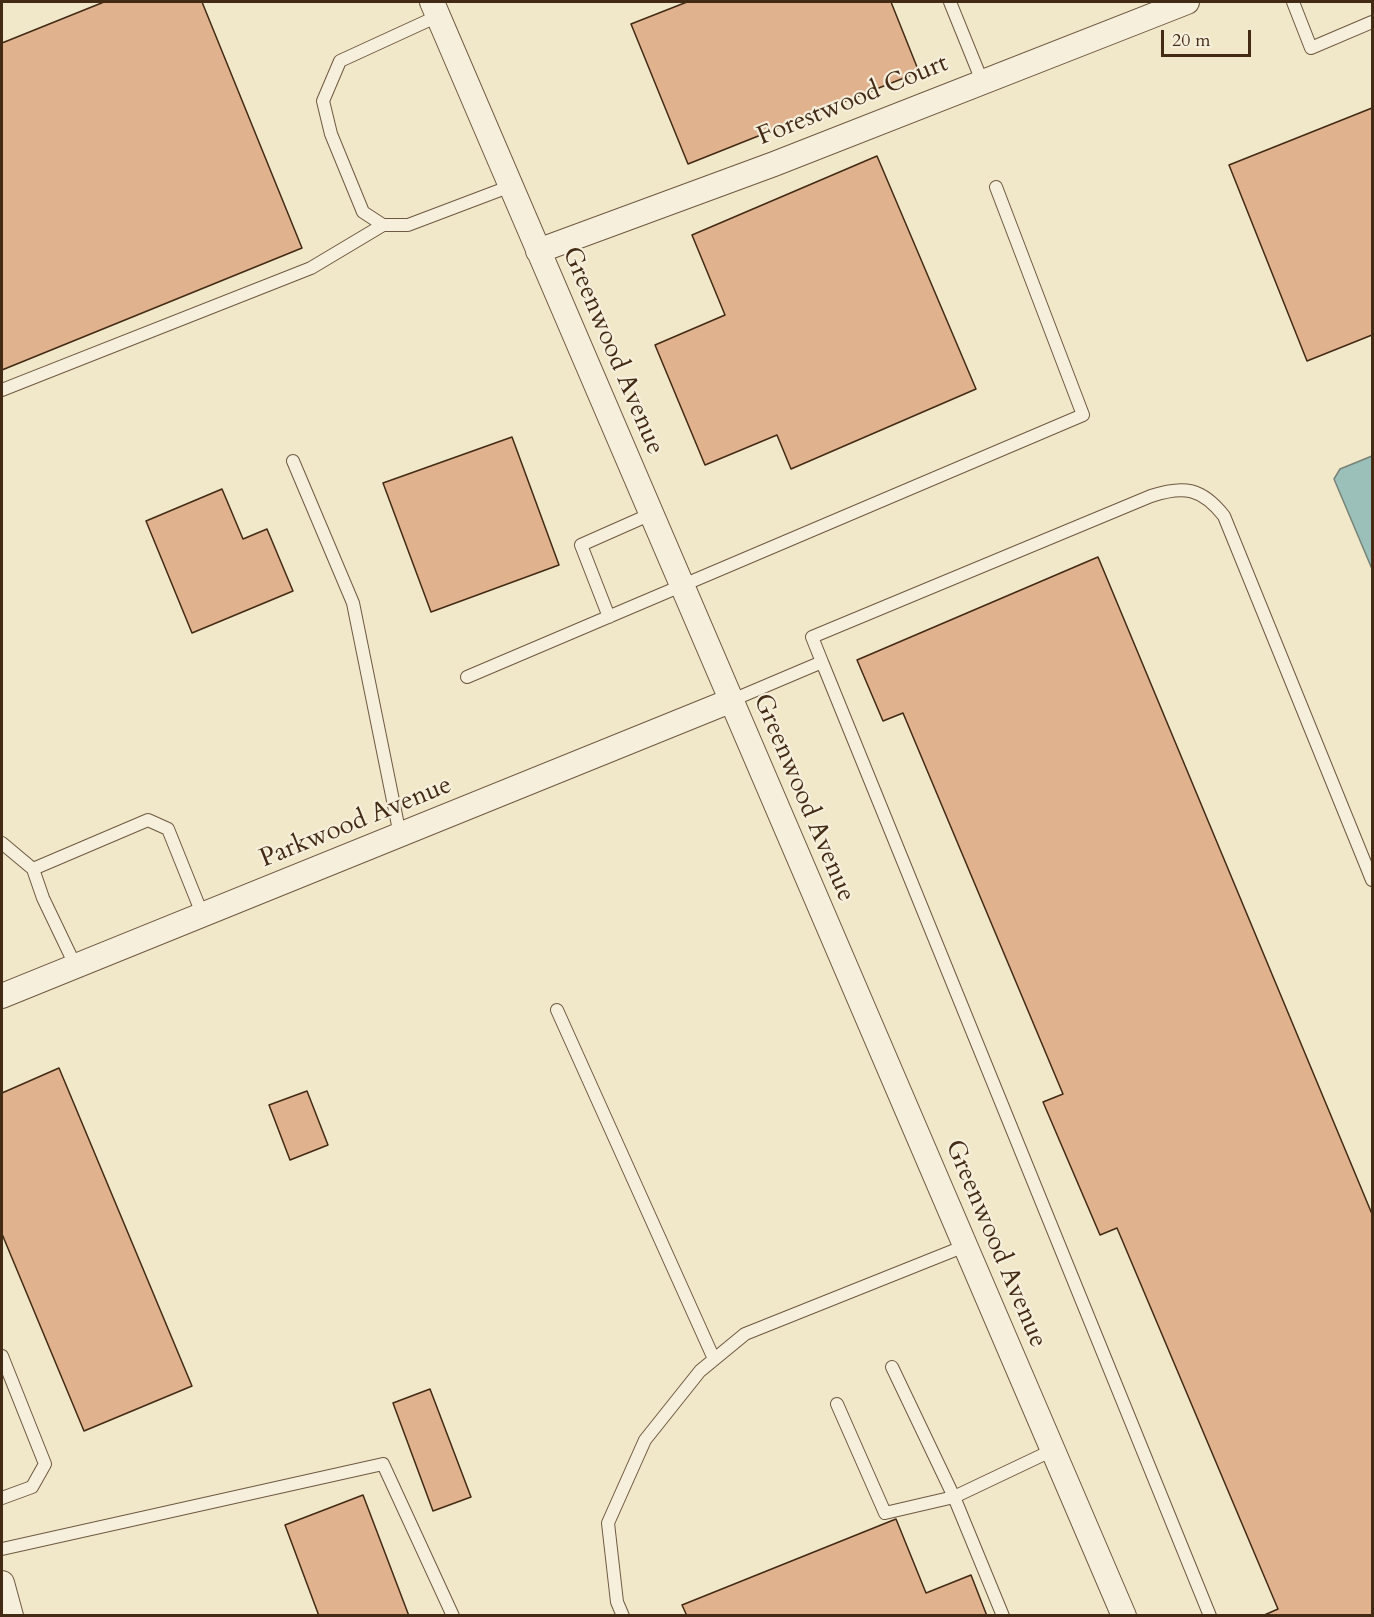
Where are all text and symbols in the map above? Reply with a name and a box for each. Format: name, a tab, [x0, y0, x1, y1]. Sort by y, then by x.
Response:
scale bar	[1164, 18, 1254, 56]
text: 20 m	[1172, 28, 1211, 53]
street label: Forestwood Court	[753, 49, 953, 153]
street label: Greenwood Avenue	[554, 242, 670, 460]
street label: Greenwood Avenue	[745, 689, 861, 907]
street label: Parkwood Avenue	[256, 770, 456, 876]
street label: Greenwood Avenue	[937, 1135, 1053, 1353]

